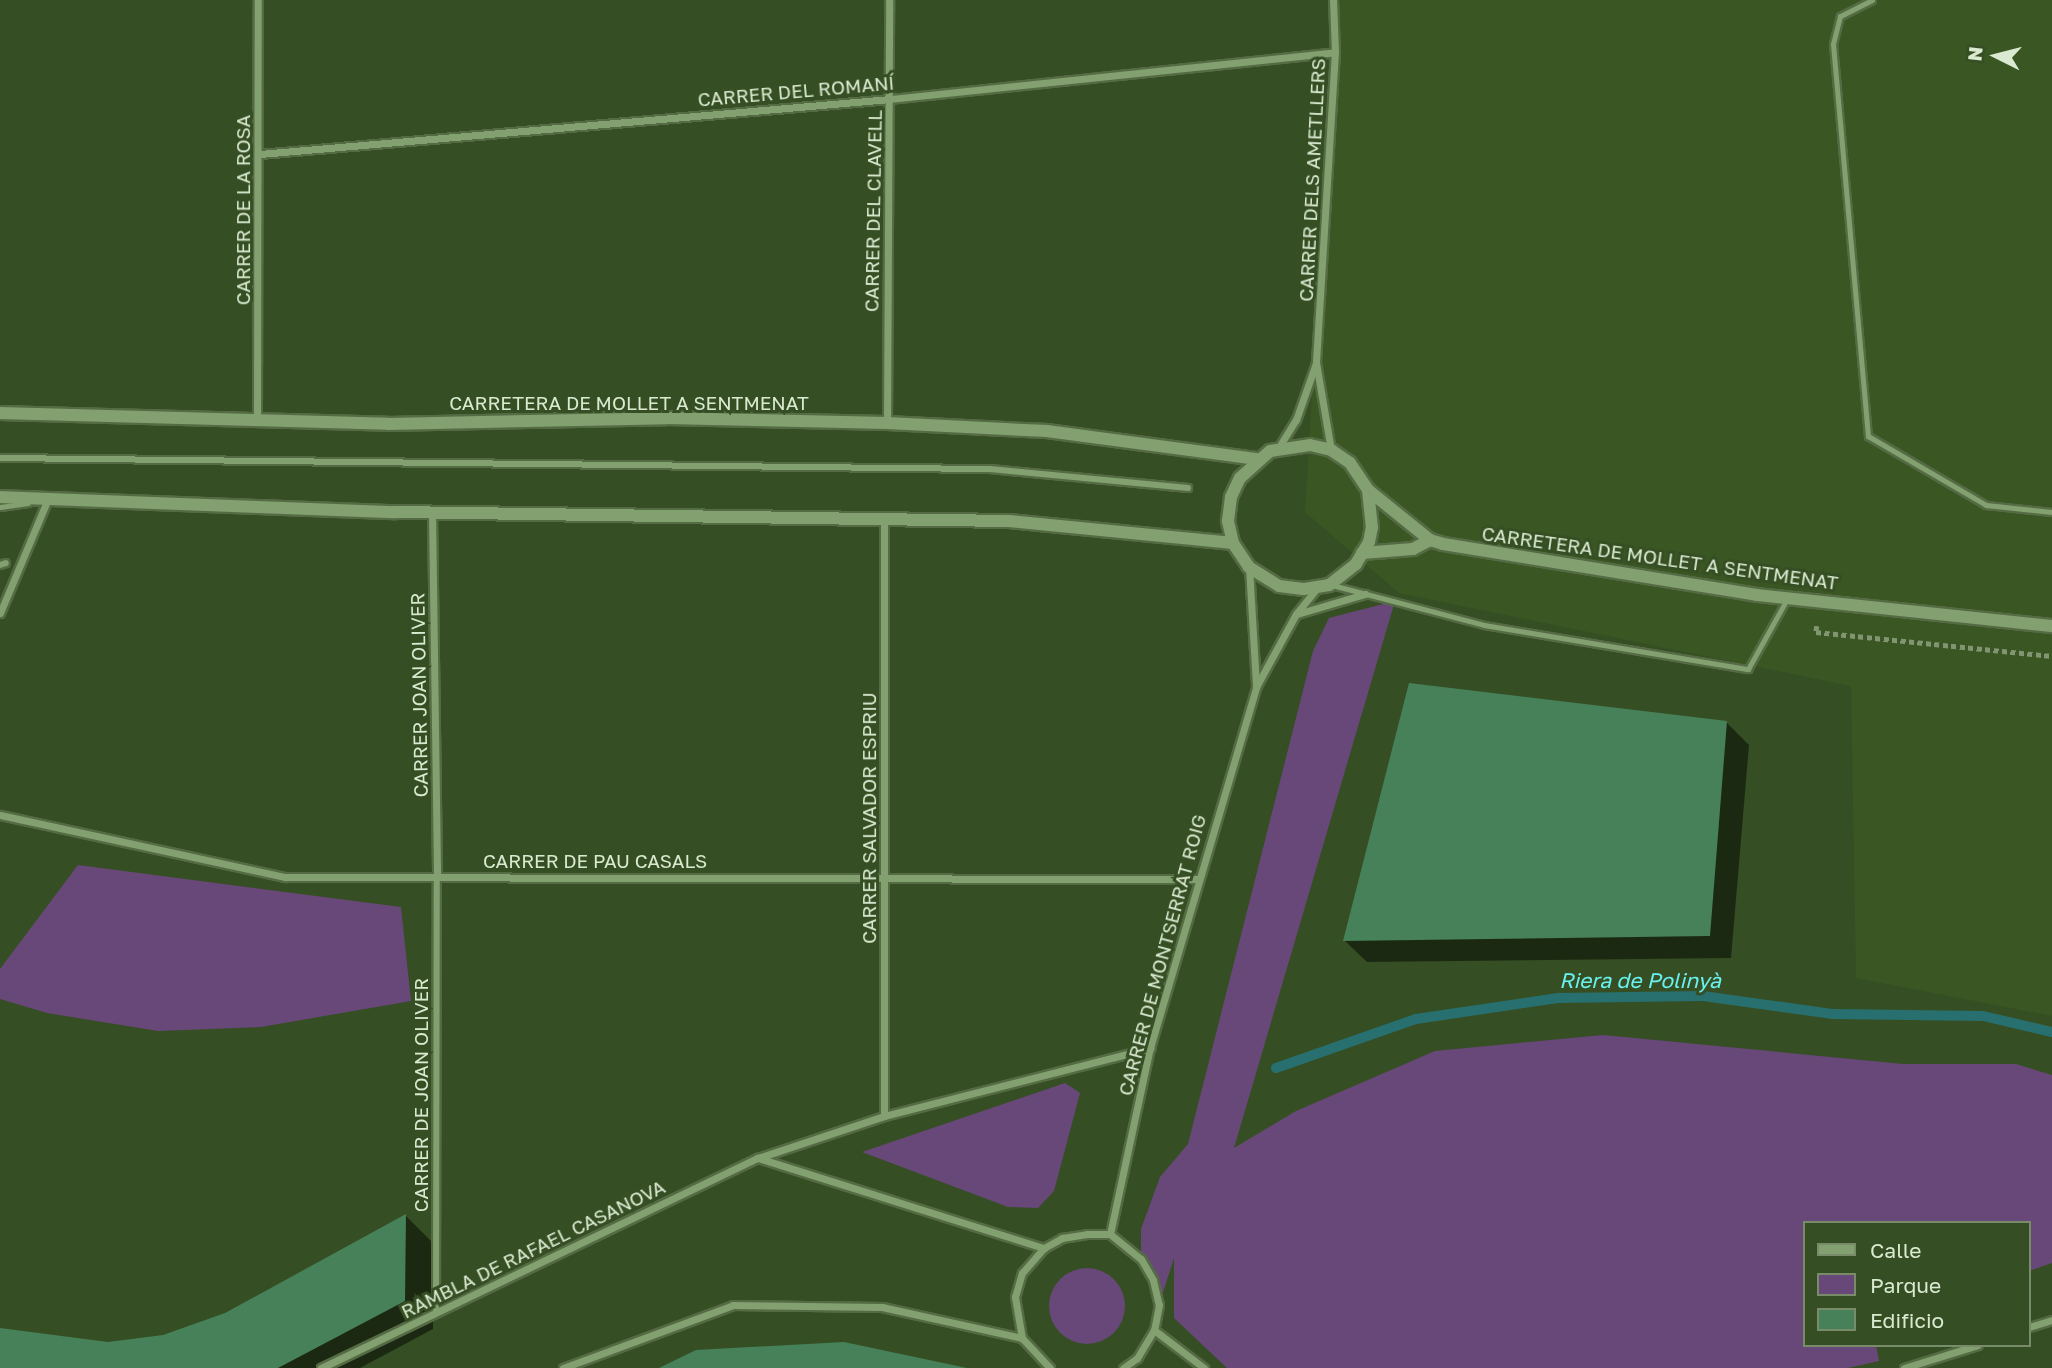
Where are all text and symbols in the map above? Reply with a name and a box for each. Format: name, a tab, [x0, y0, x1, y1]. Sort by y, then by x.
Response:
north arrow	[1961, 21, 2031, 91]
text: N	[1962, 45, 1987, 62]
street label: CARRER DELS AMETLLERS	[1294, 58, 1330, 302]
street label: CARRER DEL ROMANÍ	[697, 71, 895, 111]
street label: CARRER DEL CLAVELL	[860, 110, 886, 312]
street label: CARRER DE LA ROSA	[232, 115, 254, 305]
street label: CARRETERA DE MOLLET A SENTMENAT	[449, 392, 809, 414]
street label: CARRETERA DE MOLLET A SENTMENAT	[1480, 522, 1840, 594]
street label: CARRER JOAN OLIVER	[406, 593, 432, 797]
street label: CARRER SALVADOR ESPRIU	[858, 692, 880, 944]
street label: CARRER DE MONTSERRAT ROIG	[1113, 812, 1211, 1098]
street label: CARRER DE PAU CASALS	[483, 850, 707, 872]
water label: Riera de Polinyà	[1559, 967, 1721, 993]
street label: CARRER DE JOAN OLIVER	[410, 978, 432, 1212]
street label: RAMBLA DE RAFAEL CASANOVA	[397, 1175, 669, 1323]
legend	[1804, 1221, 2031, 1347]
text: Calle	[1870, 1237, 1922, 1263]
text: Parque	[1870, 1272, 1941, 1298]
text: Edificio	[1870, 1307, 1944, 1333]

